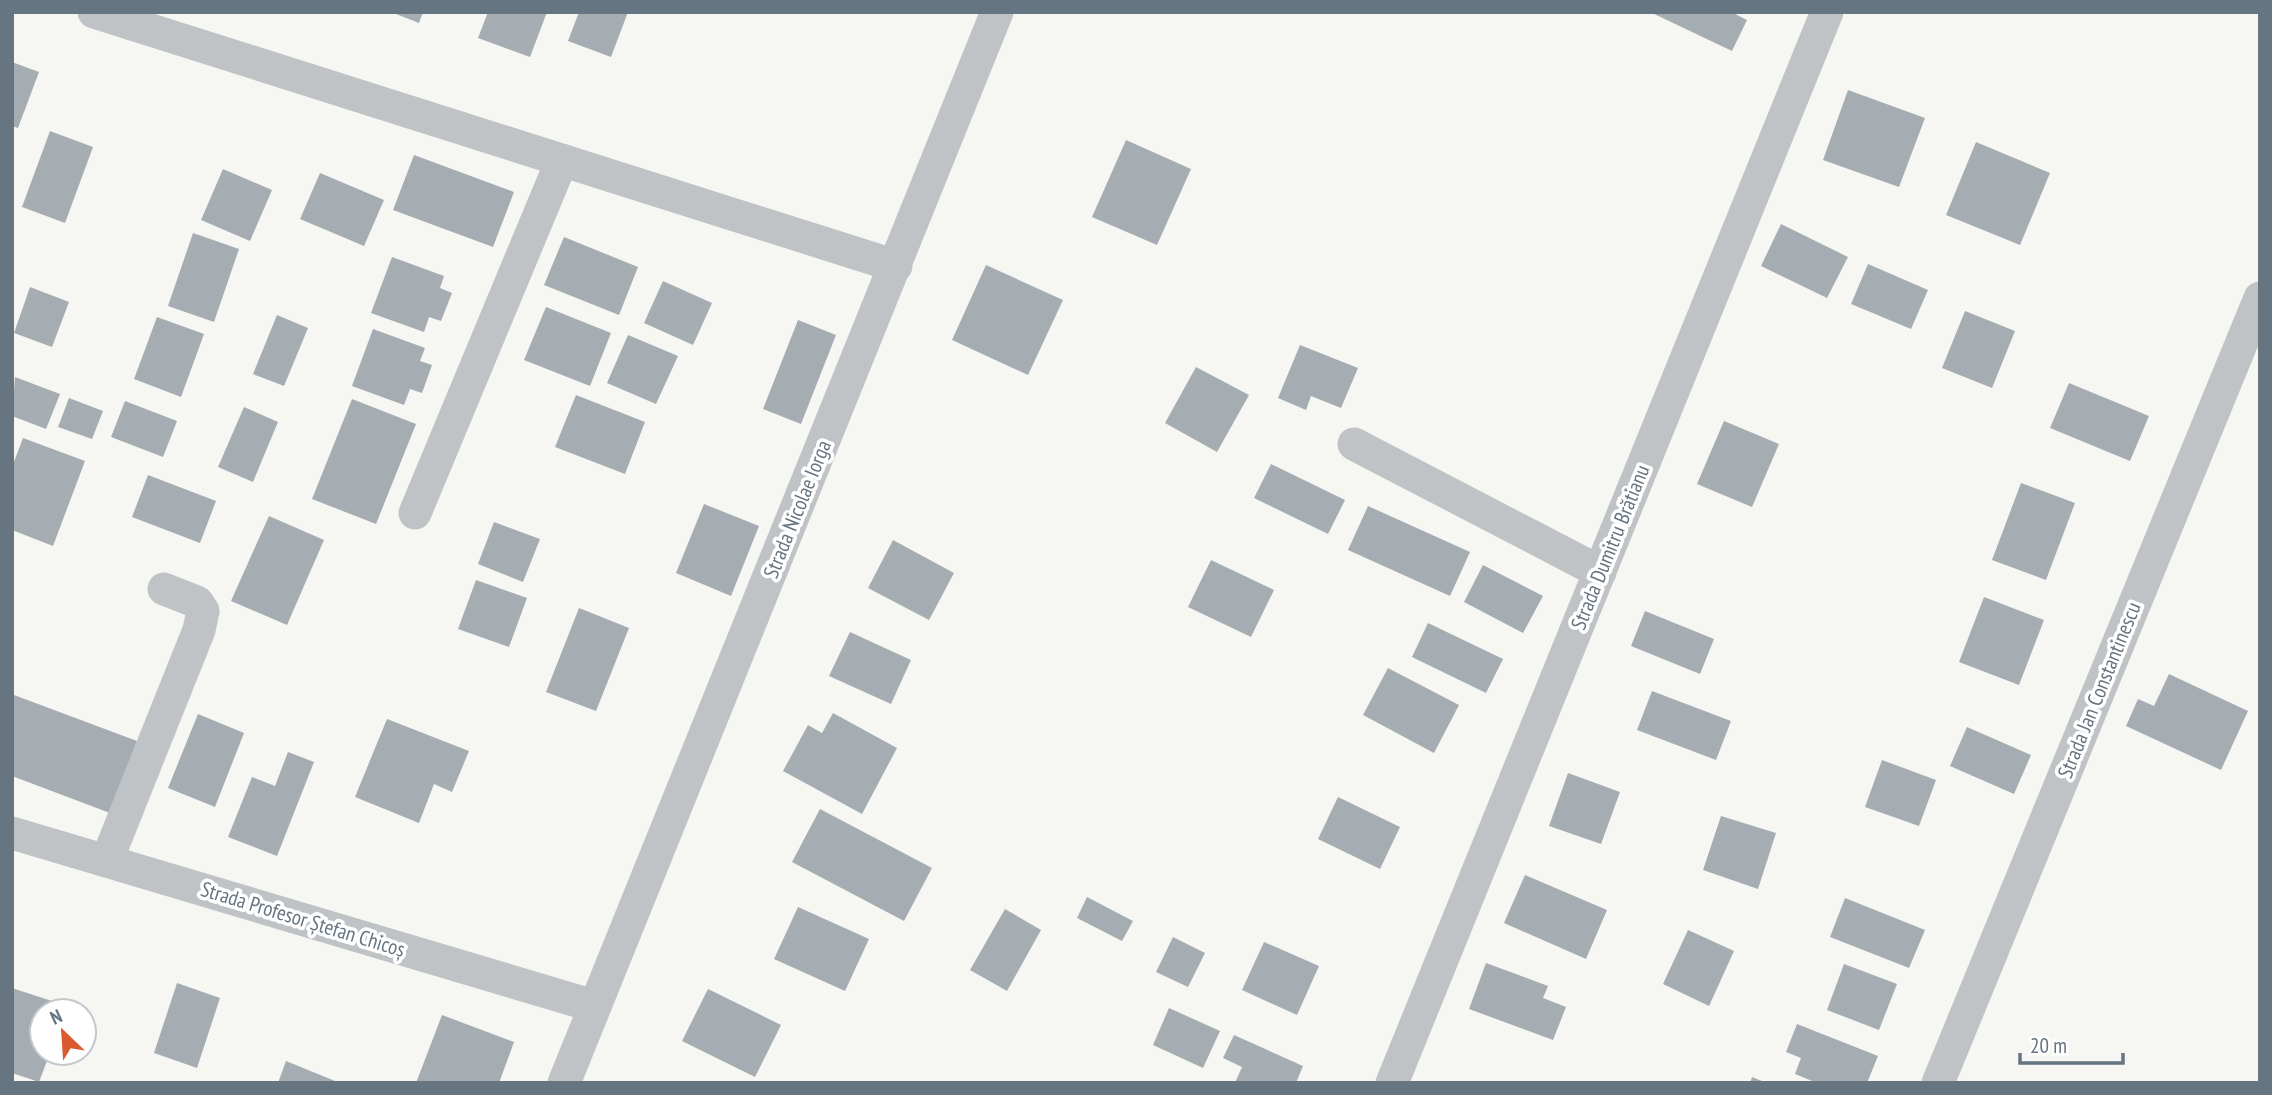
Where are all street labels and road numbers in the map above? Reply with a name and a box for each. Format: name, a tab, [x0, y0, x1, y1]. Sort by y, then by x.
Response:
street label: Strada Nicolae Iorga	[757, 436, 837, 582]
street label: Strada Dumitru Brătianu	[1565, 461, 1655, 633]
street label: Strada Jan Constantinescu	[2051, 598, 2147, 782]
street label: Strada Profesor Ștefan Chicoș	[198, 875, 408, 963]

